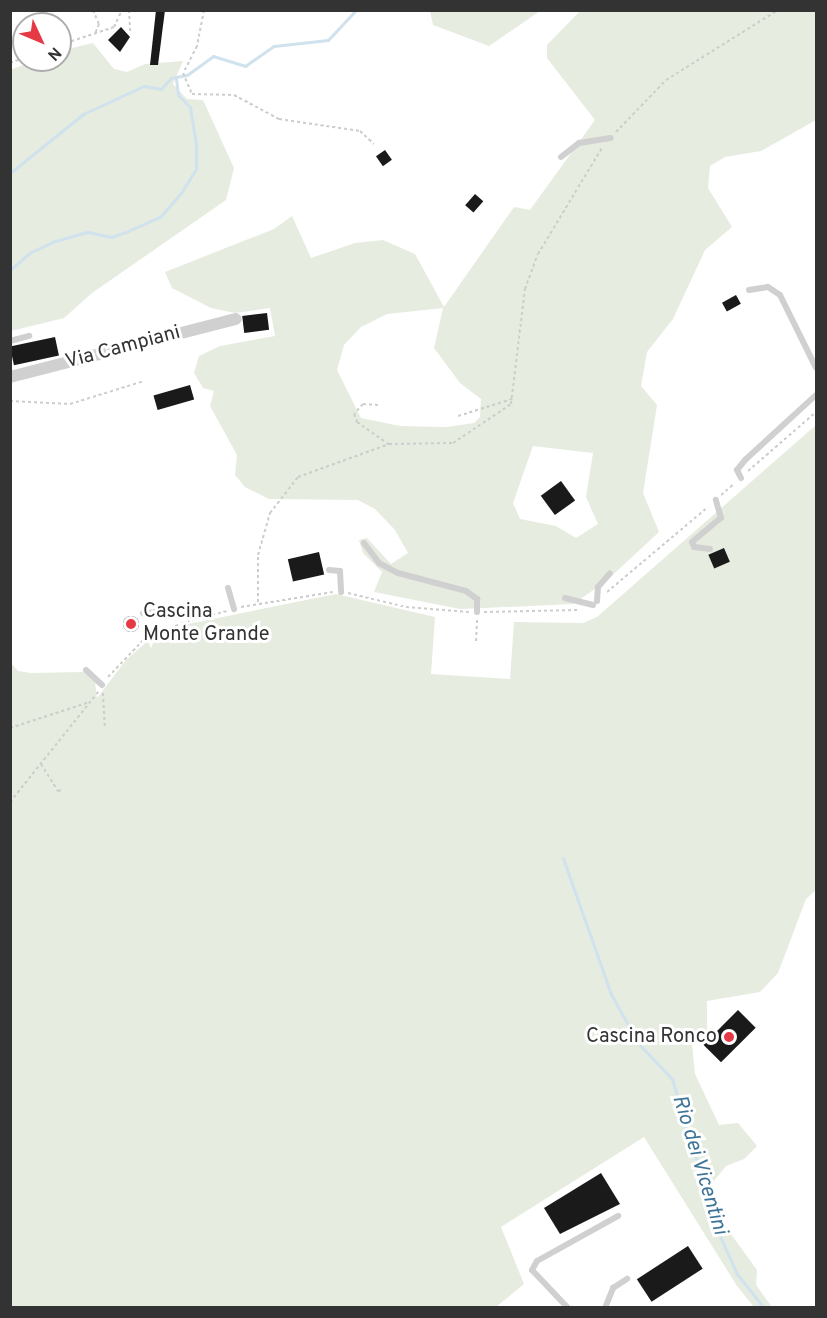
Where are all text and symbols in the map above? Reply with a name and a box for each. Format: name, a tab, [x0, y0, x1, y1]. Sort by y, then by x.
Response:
north arrow	[12, 12, 72, 72]
text: N	[42, 42, 65, 64]
street label: Via Campiani	[63, 321, 183, 375]
place label: Cascina Monte Grande	[143, 600, 269, 647]
marker: Cascina Monte Grande	[124, 617, 138, 631]
place label: Cascina Ronco	[586, 1025, 717, 1049]
marker: Cascina Ronco	[722, 1030, 736, 1044]
water label: Rio dei Vicentini	[666, 1092, 732, 1238]

